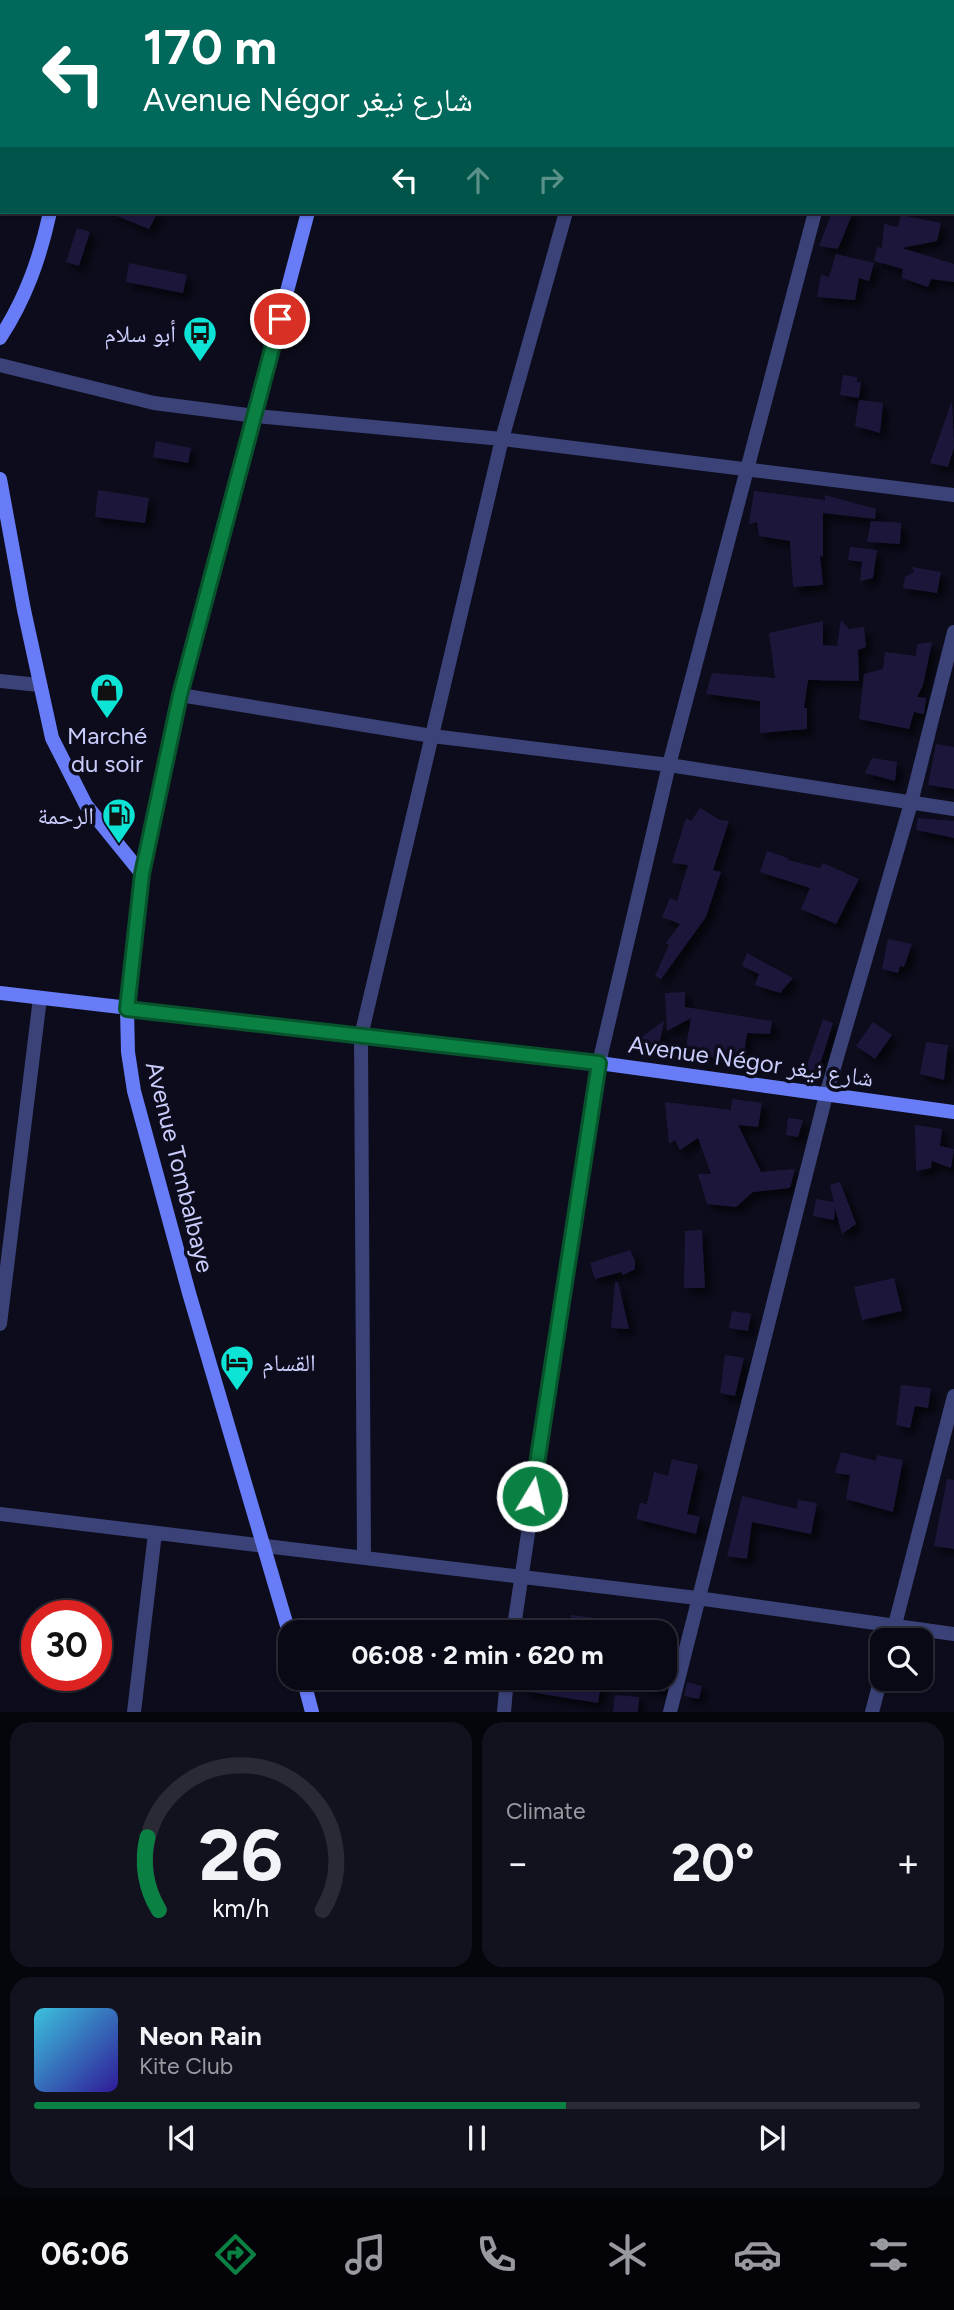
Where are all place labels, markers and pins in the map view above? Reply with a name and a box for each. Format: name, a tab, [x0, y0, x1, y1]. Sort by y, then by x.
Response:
pin	[250, 289, 310, 349]
bus stop icon: أبو سلام	[181, 314, 219, 363]
place label: أبو سلام	[104, 319, 176, 350]
shop icon: Marché du soir	[88, 671, 126, 720]
place label: Marché du soir	[67, 721, 147, 778]
fuel station icon: الرحمة	[100, 796, 138, 845]
place label: الرحمة	[37, 801, 94, 830]
hotel icon: القسام	[218, 1343, 256, 1392]
place label: القسام	[262, 1348, 316, 1379]

